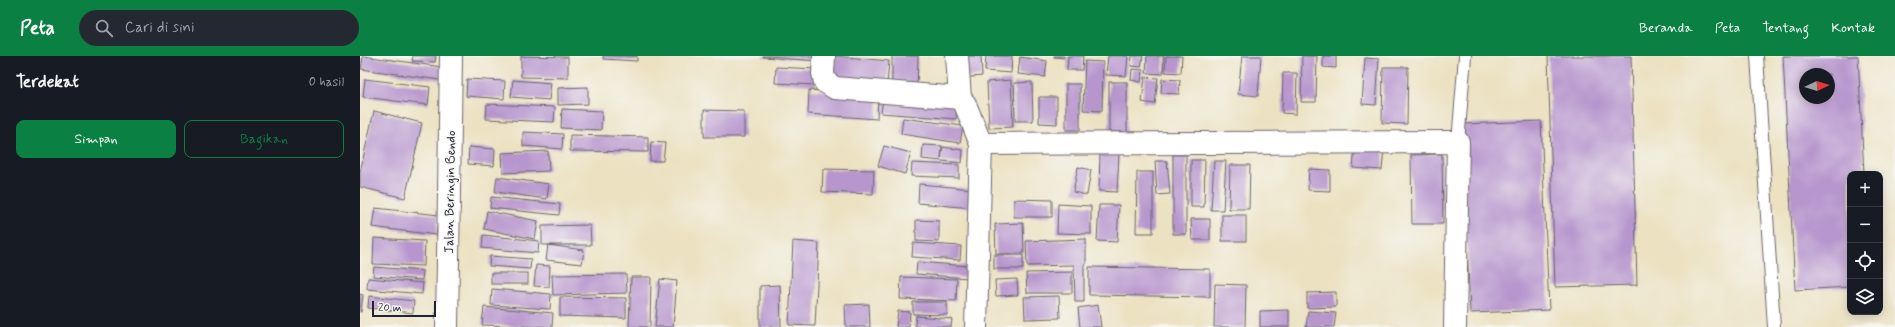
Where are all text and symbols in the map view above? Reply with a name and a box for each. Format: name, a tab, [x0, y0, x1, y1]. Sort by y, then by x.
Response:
search box	[79, 10, 359, 46]
text: Peta	[20, 16, 55, 41]
icon: search	[93, 17, 115, 39]
text: Cari di sini	[125, 18, 195, 38]
text: Beranda	[1639, 19, 1693, 37]
text: Peta	[1715, 19, 1740, 37]
text: Tentang	[1762, 19, 1809, 37]
text: Kontak	[1831, 19, 1875, 37]
north arrow	[1799, 68, 1835, 104]
text: Terdekat	[16, 71, 79, 93]
text: 0 hasil	[309, 74, 344, 91]
button: Simpan	[16, 120, 176, 158]
button: Bagikan	[184, 120, 344, 158]
street label: Jalan Beringin Bendo	[441, 130, 460, 254]
map controls	[1847, 171, 1883, 315]
button: +	[1847, 171, 1883, 207]
button: −	[1847, 207, 1883, 243]
button: locate	[1847, 243, 1883, 279]
button: layers	[1847, 279, 1883, 315]
scale bar	[372, 299, 436, 318]
text: 20 m	[378, 301, 401, 315]

